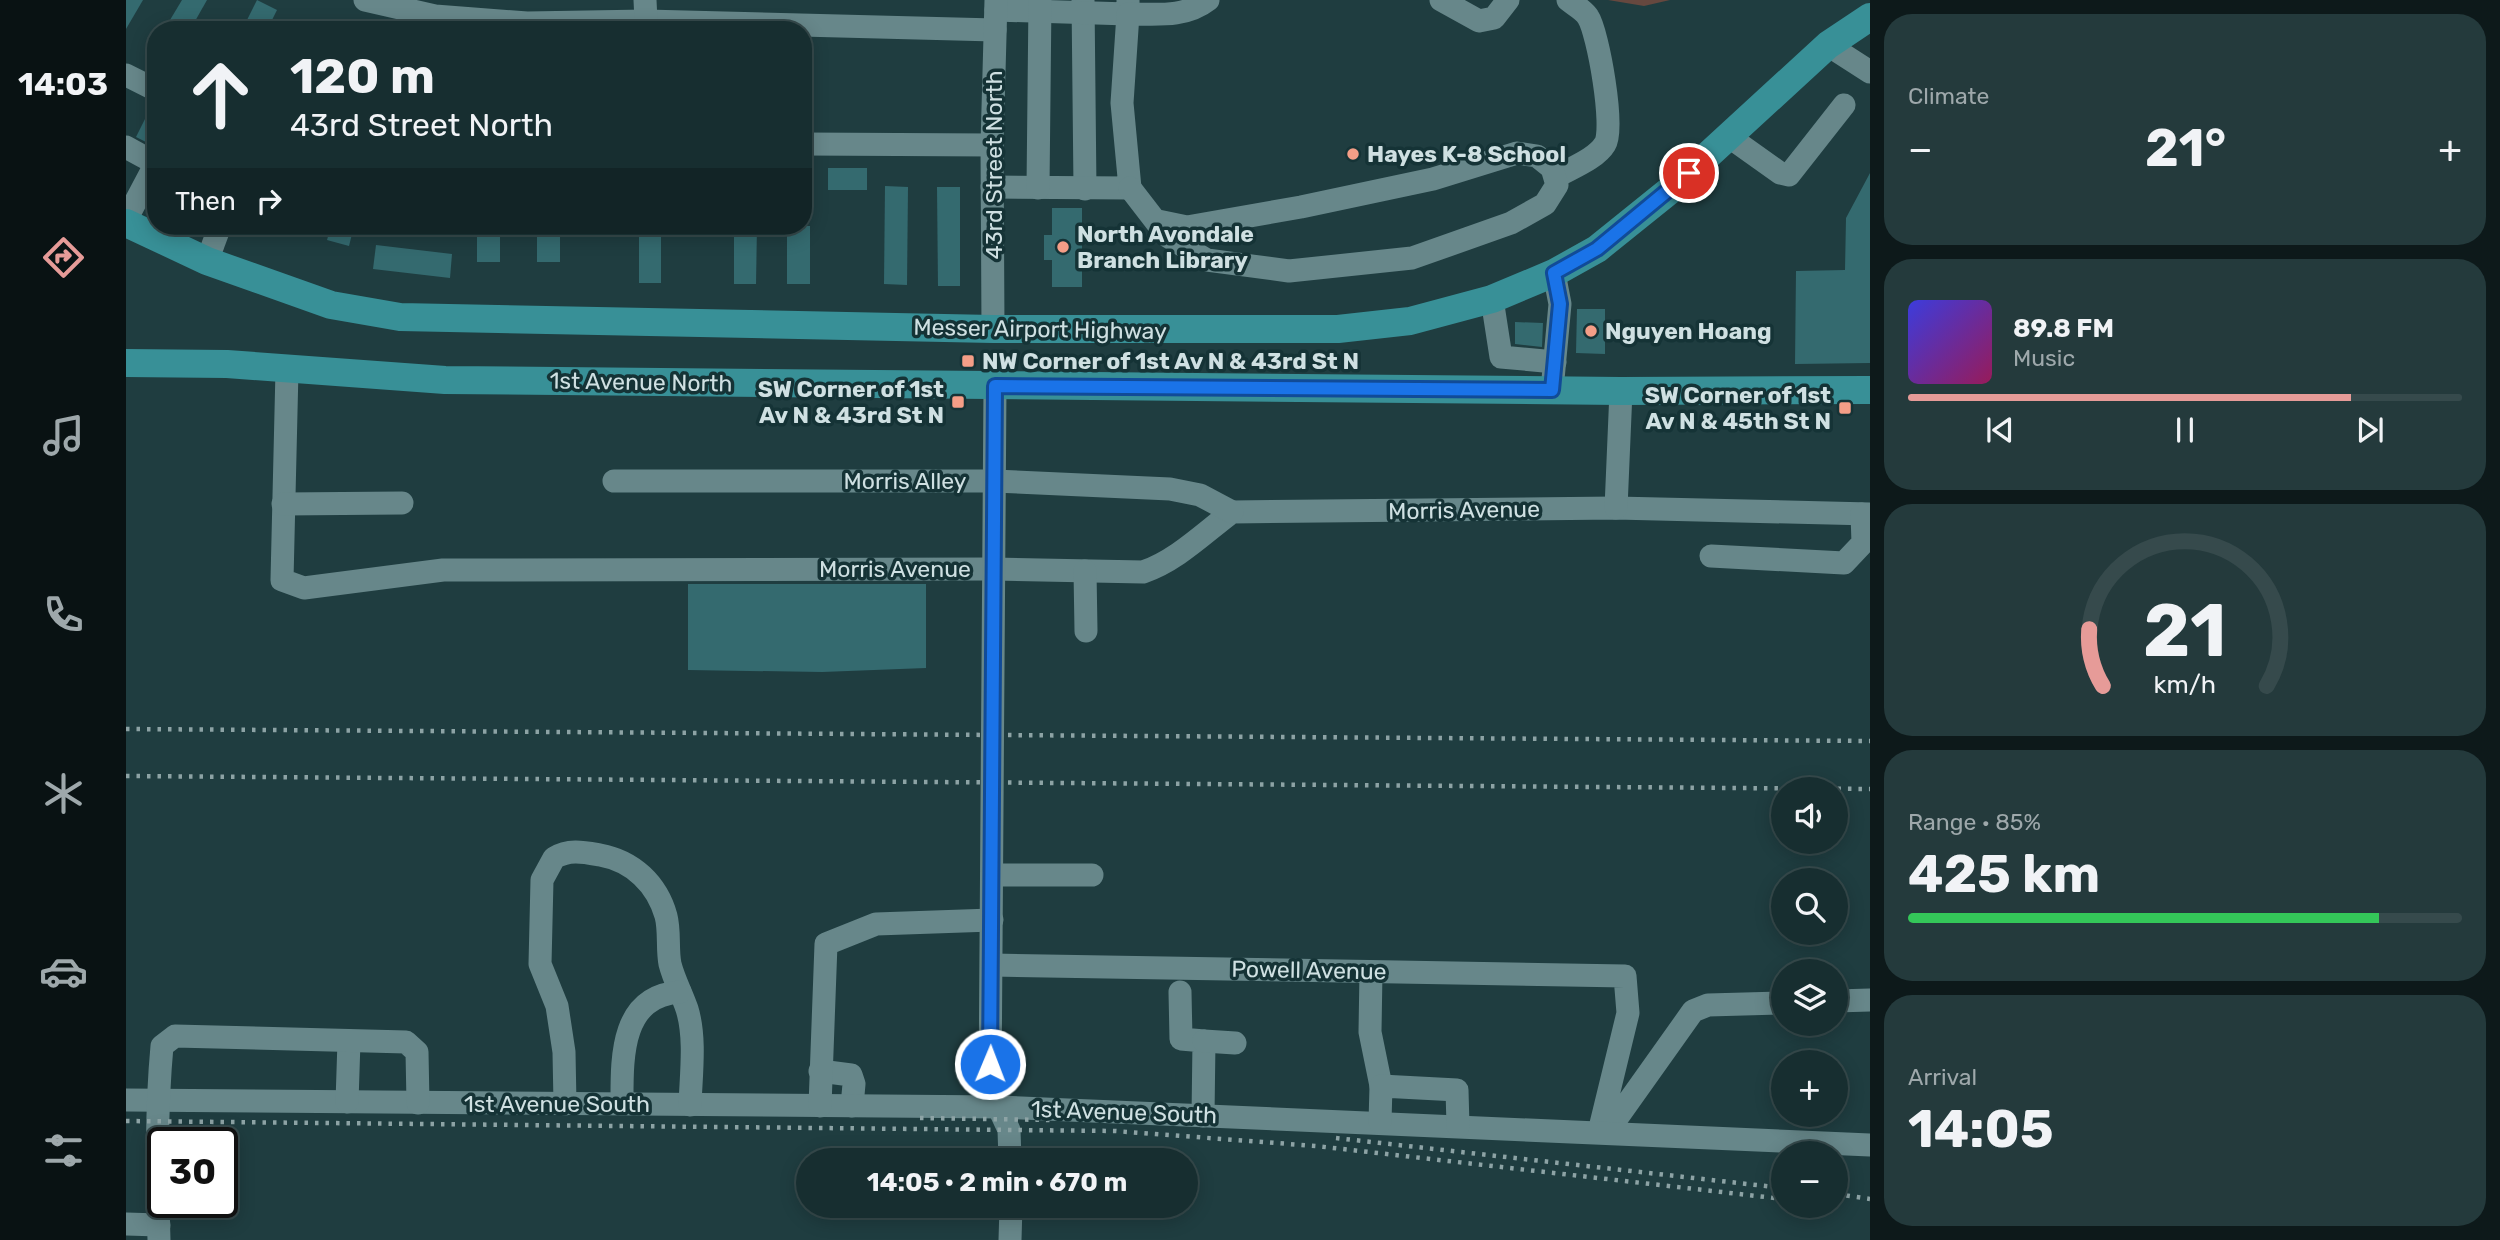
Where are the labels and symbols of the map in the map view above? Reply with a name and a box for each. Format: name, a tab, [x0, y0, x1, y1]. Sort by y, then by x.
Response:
street label: 43rd Street North	[980, 71, 1008, 259]
place label: Hayes K-8 School	[1367, 140, 1566, 168]
pin	[1659, 143, 1719, 203]
marker: Hayes K-8 School	[1345, 146, 1361, 162]
place label: North Avondale Branch Library	[1077, 220, 1254, 274]
marker: North Avondale Branch Library	[1055, 239, 1071, 255]
street label: Messer Airport Highway	[913, 313, 1167, 345]
place label: Nguyen Hoang	[1605, 317, 1772, 345]
marker: Nguyen Hoang	[1583, 323, 1599, 339]
place label: NW Corner of 1st Av N & 43rd St N	[982, 347, 1359, 375]
marker: NW Corner of 1st Av N & 43rd St N	[960, 353, 976, 369]
street label: 1st Avenue North	[549, 366, 733, 398]
place label: SW Corner of 1st Av N & 43rd St N	[758, 375, 944, 429]
place label: SW Corner of 1st Av N & 45th St N	[1645, 381, 1831, 435]
marker: SW Corner of 1st Av N & 43rd St N	[950, 394, 966, 410]
marker: SW Corner of 1st Av N & 45th St N	[1837, 400, 1853, 416]
street label: Morris Alley	[844, 467, 967, 495]
street label: Morris Avenue	[1388, 495, 1540, 525]
street label: Morris Avenue	[819, 555, 971, 583]
street label: Powell Avenue	[1231, 955, 1387, 985]
position arrow	[953, 1027, 1027, 1101]
street label: 1st Avenue South	[464, 1090, 650, 1118]
street label: 1st Avenue South	[1031, 1095, 1217, 1129]
speed limit sign: 30	[147, 1127, 238, 1218]

